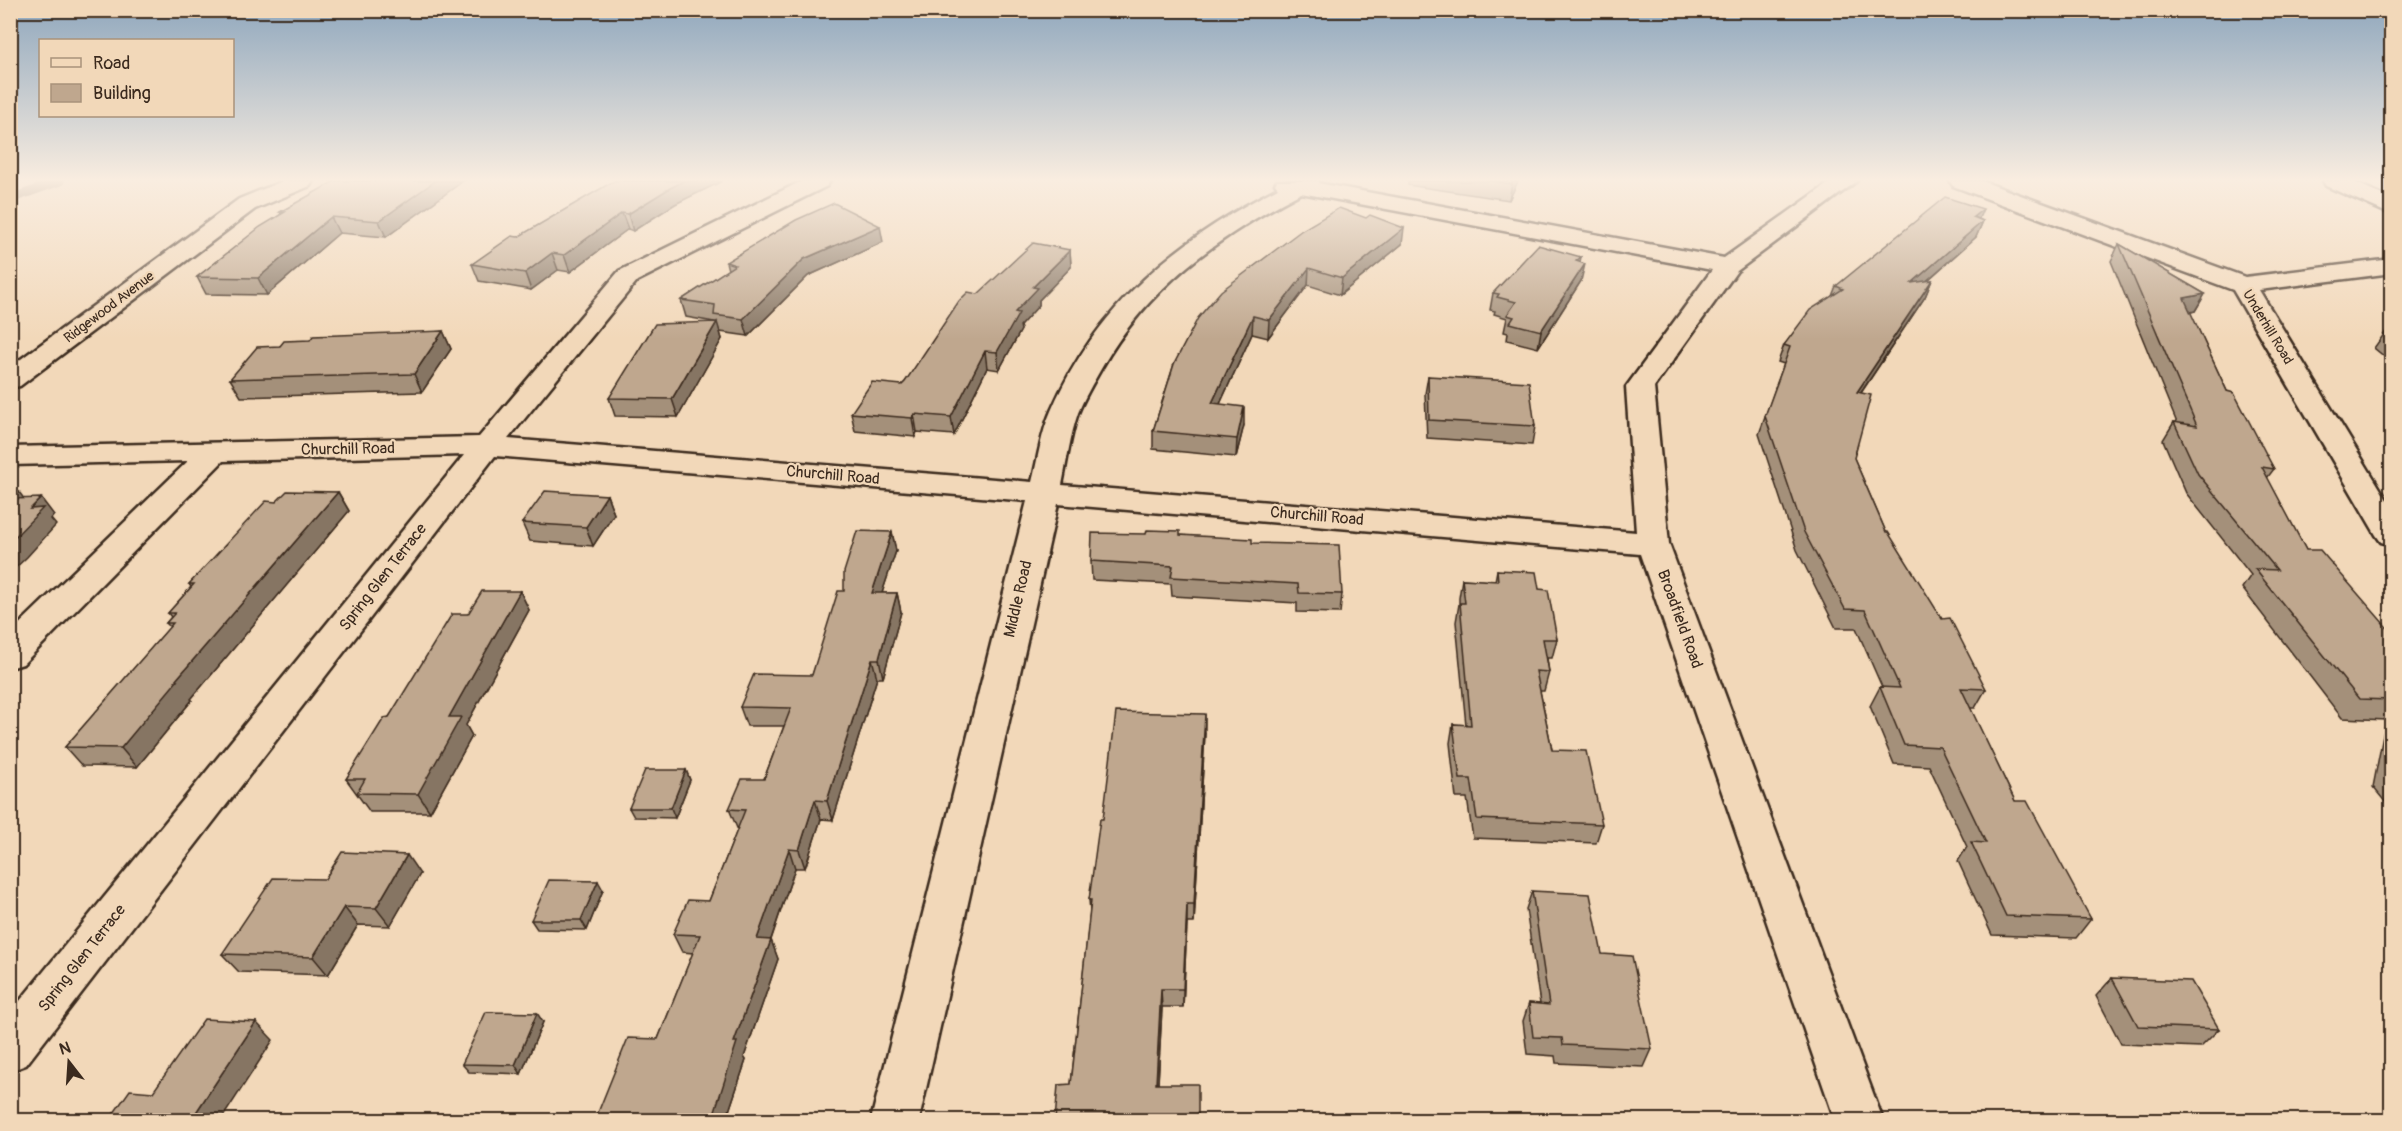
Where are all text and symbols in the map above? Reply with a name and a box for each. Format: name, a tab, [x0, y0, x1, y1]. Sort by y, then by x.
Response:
legend	[39, 39, 234, 117]
text: Road	[93, 52, 130, 75]
text: Building	[93, 82, 151, 105]
street label: Ridgewood Avenue	[60, 267, 158, 347]
street label: Underhill Road	[2239, 287, 2297, 367]
street label: Churchill Road	[301, 438, 395, 460]
street label: Churchill Road	[785, 461, 881, 489]
street label: Churchill Road	[1269, 502, 1365, 530]
street label: Spring Glen Terrace	[335, 519, 431, 635]
street label: Middle Road	[999, 559, 1037, 639]
street label: Broadfield Road	[1653, 567, 1707, 671]
street label: Spring Glen Terrace	[34, 900, 130, 1016]
north arrow	[39, 1032, 99, 1092]
text: N	[57, 1037, 73, 1060]

